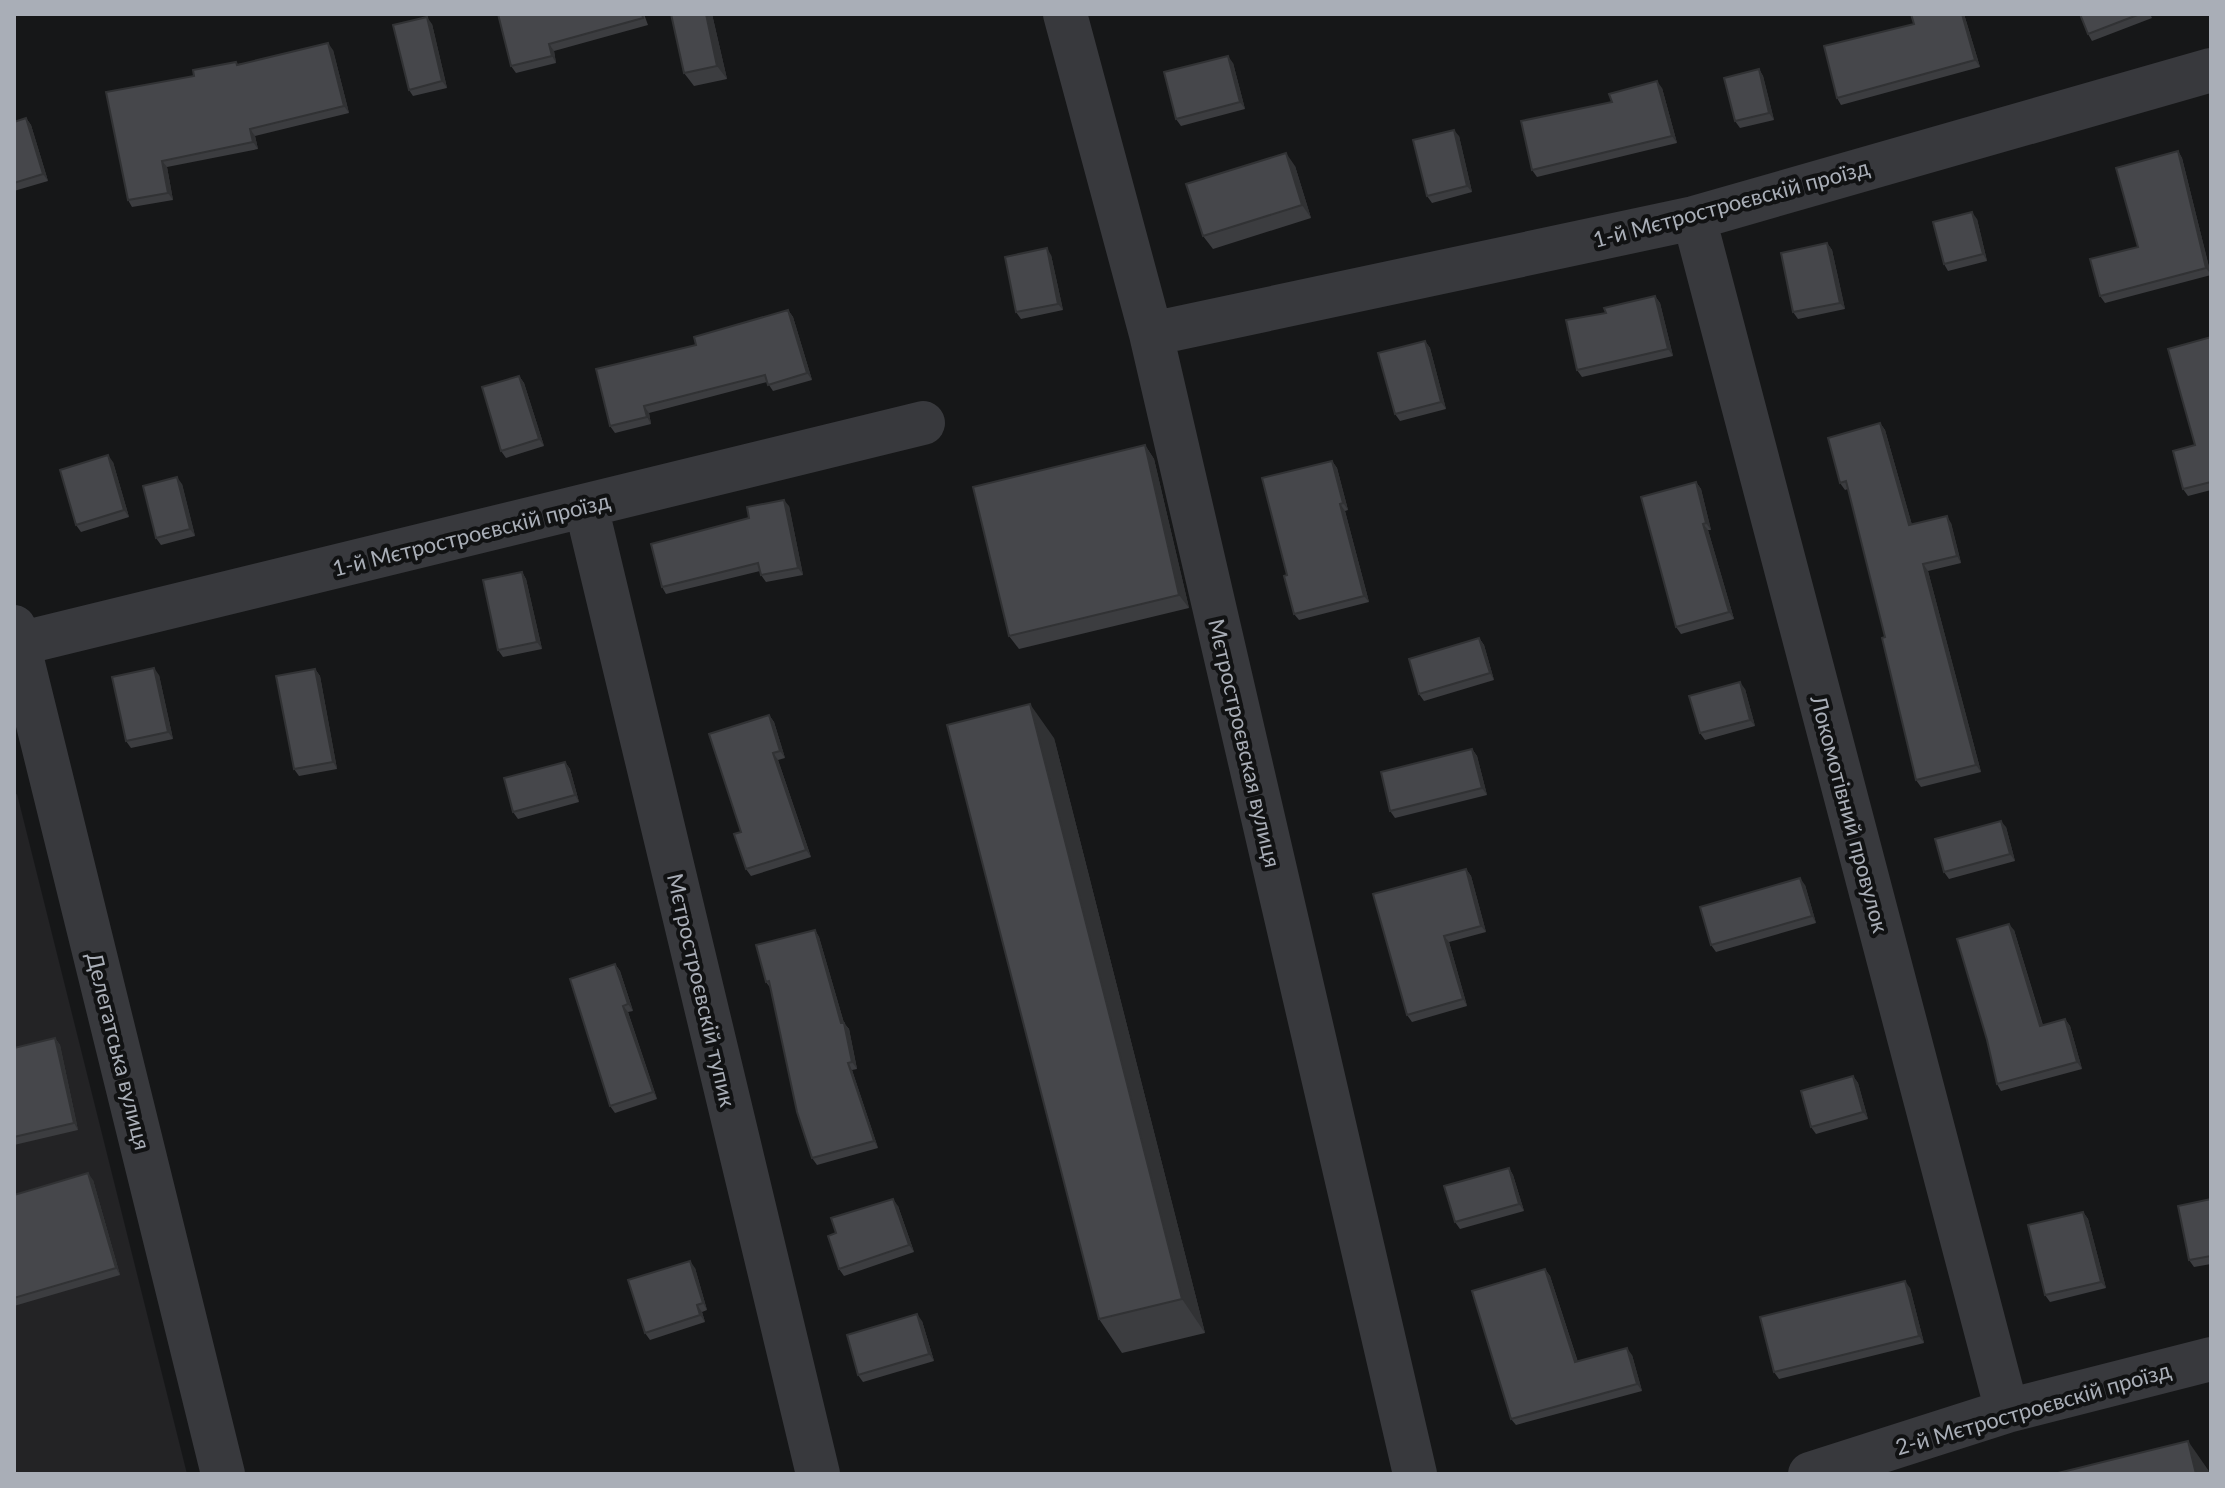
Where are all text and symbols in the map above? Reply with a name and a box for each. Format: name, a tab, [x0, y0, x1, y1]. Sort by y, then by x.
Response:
street label: 1-й Мєтростроєвскій проїзд	[1590, 153, 1873, 253]
street label: 1-й Мєтростроєвскій проїзд	[329, 486, 613, 582]
street label: Мєтростроєвская вулиця	[1203, 616, 1287, 870]
street label: Локомотівний провулок	[1805, 691, 1895, 936]
street label: Мєтростроєвскій тупик	[662, 871, 742, 1110]
street label: Делегатська вулиця	[81, 949, 157, 1153]
street label: 2-й Мєтростроєвскій проїзд	[1892, 1356, 2174, 1460]

